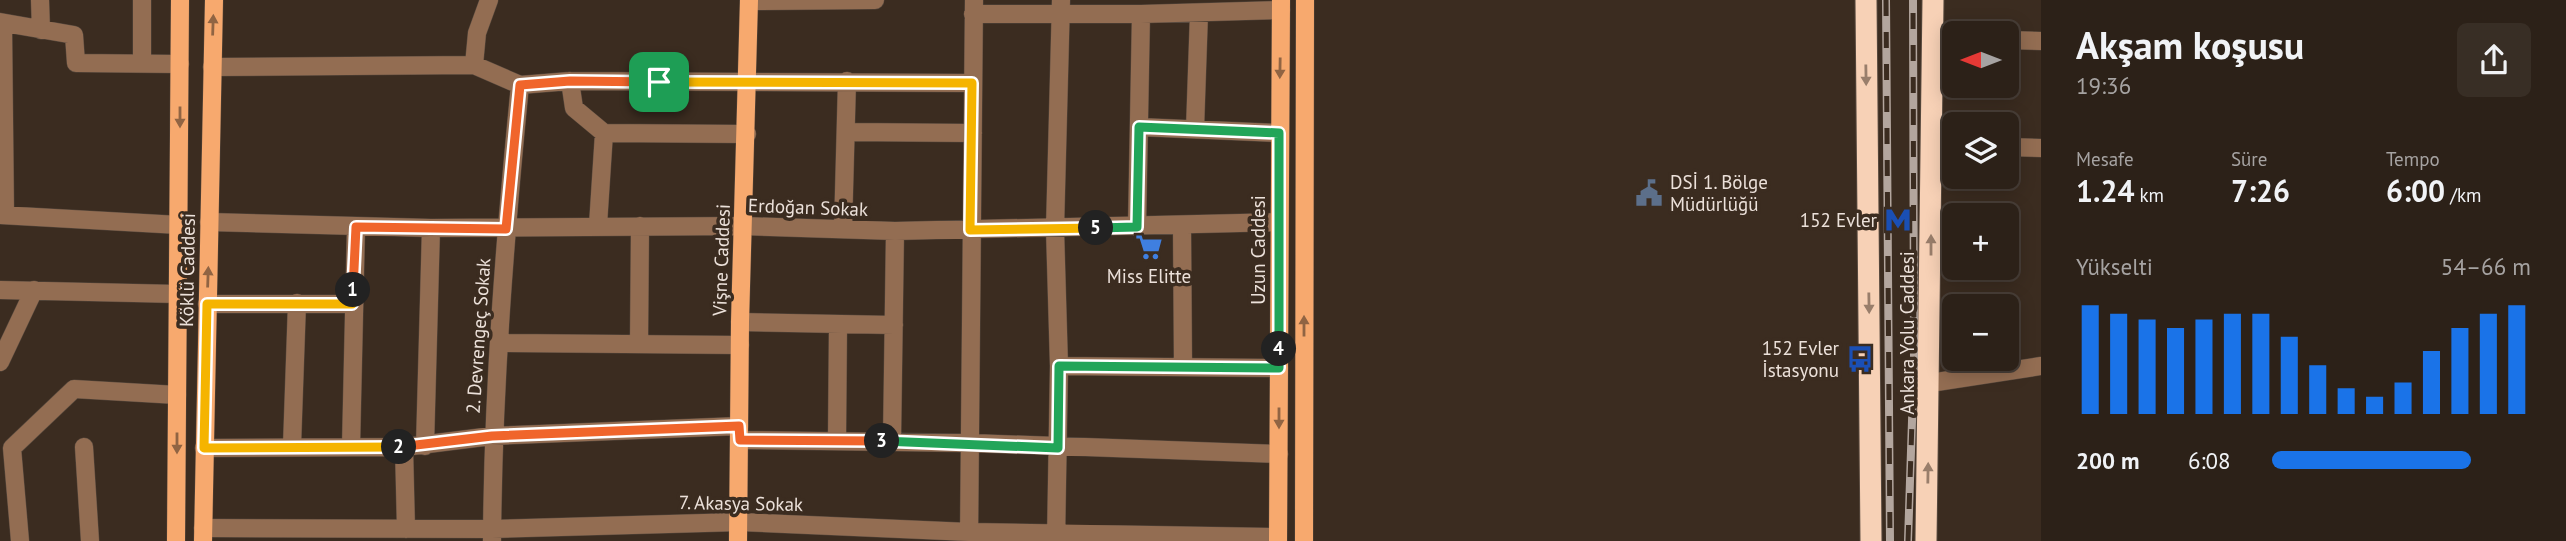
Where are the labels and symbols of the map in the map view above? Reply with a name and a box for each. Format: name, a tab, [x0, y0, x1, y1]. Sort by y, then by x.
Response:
one-way arrow	[208, 14, 219, 36]
north arrow	[1942, 21, 2020, 98]
pin	[629, 52, 689, 112]
one-way arrow	[1274, 57, 1286, 79]
one-way arrow	[1860, 65, 1872, 87]
one-way arrow	[174, 106, 186, 128]
place label: DSİ 1. Bölge Müdürlüğü	[1670, 170, 1768, 216]
public building icon: DSİ 1. Bölge Müdürlüğü	[1634, 178, 1664, 208]
street label: Erdoğan Sokak	[748, 193, 868, 221]
street label: Uzun Caddesi	[1246, 195, 1270, 305]
street label: Vişne Caddesi	[707, 204, 735, 317]
metro station icon: 152 Evler	[1883, 205, 1913, 235]
place label: 152 Evler	[1800, 208, 1878, 232]
pin: 5	[1078, 210, 1114, 246]
street label: Köklü Caddesi	[174, 213, 200, 327]
supermarket icon: Miss Elitte	[1134, 232, 1164, 262]
one-way arrow	[1925, 234, 1937, 256]
street label: Ankara Yolu Caddesi	[1895, 251, 1919, 415]
street label: 2. Devrengeç Sokak	[461, 257, 495, 415]
place label: Miss Elitte	[1107, 264, 1191, 288]
one-way arrow	[202, 266, 214, 288]
pin: 1	[336, 272, 370, 308]
one-way arrow	[1863, 292, 1874, 314]
one-way arrow	[1298, 315, 1310, 337]
pin: 4	[1262, 332, 1296, 366]
place label: 152 Evler İstasyonu	[1762, 336, 1840, 382]
bus stop icon: 152 Evler İstasyonu	[1845, 344, 1875, 374]
one-way arrow	[1273, 407, 1285, 429]
pin: 3	[864, 424, 900, 458]
pin: 2	[382, 430, 416, 464]
one-way arrow	[171, 432, 183, 454]
one-way arrow	[1922, 462, 1934, 484]
street label: 7. Akasya Sokak	[679, 490, 803, 516]

